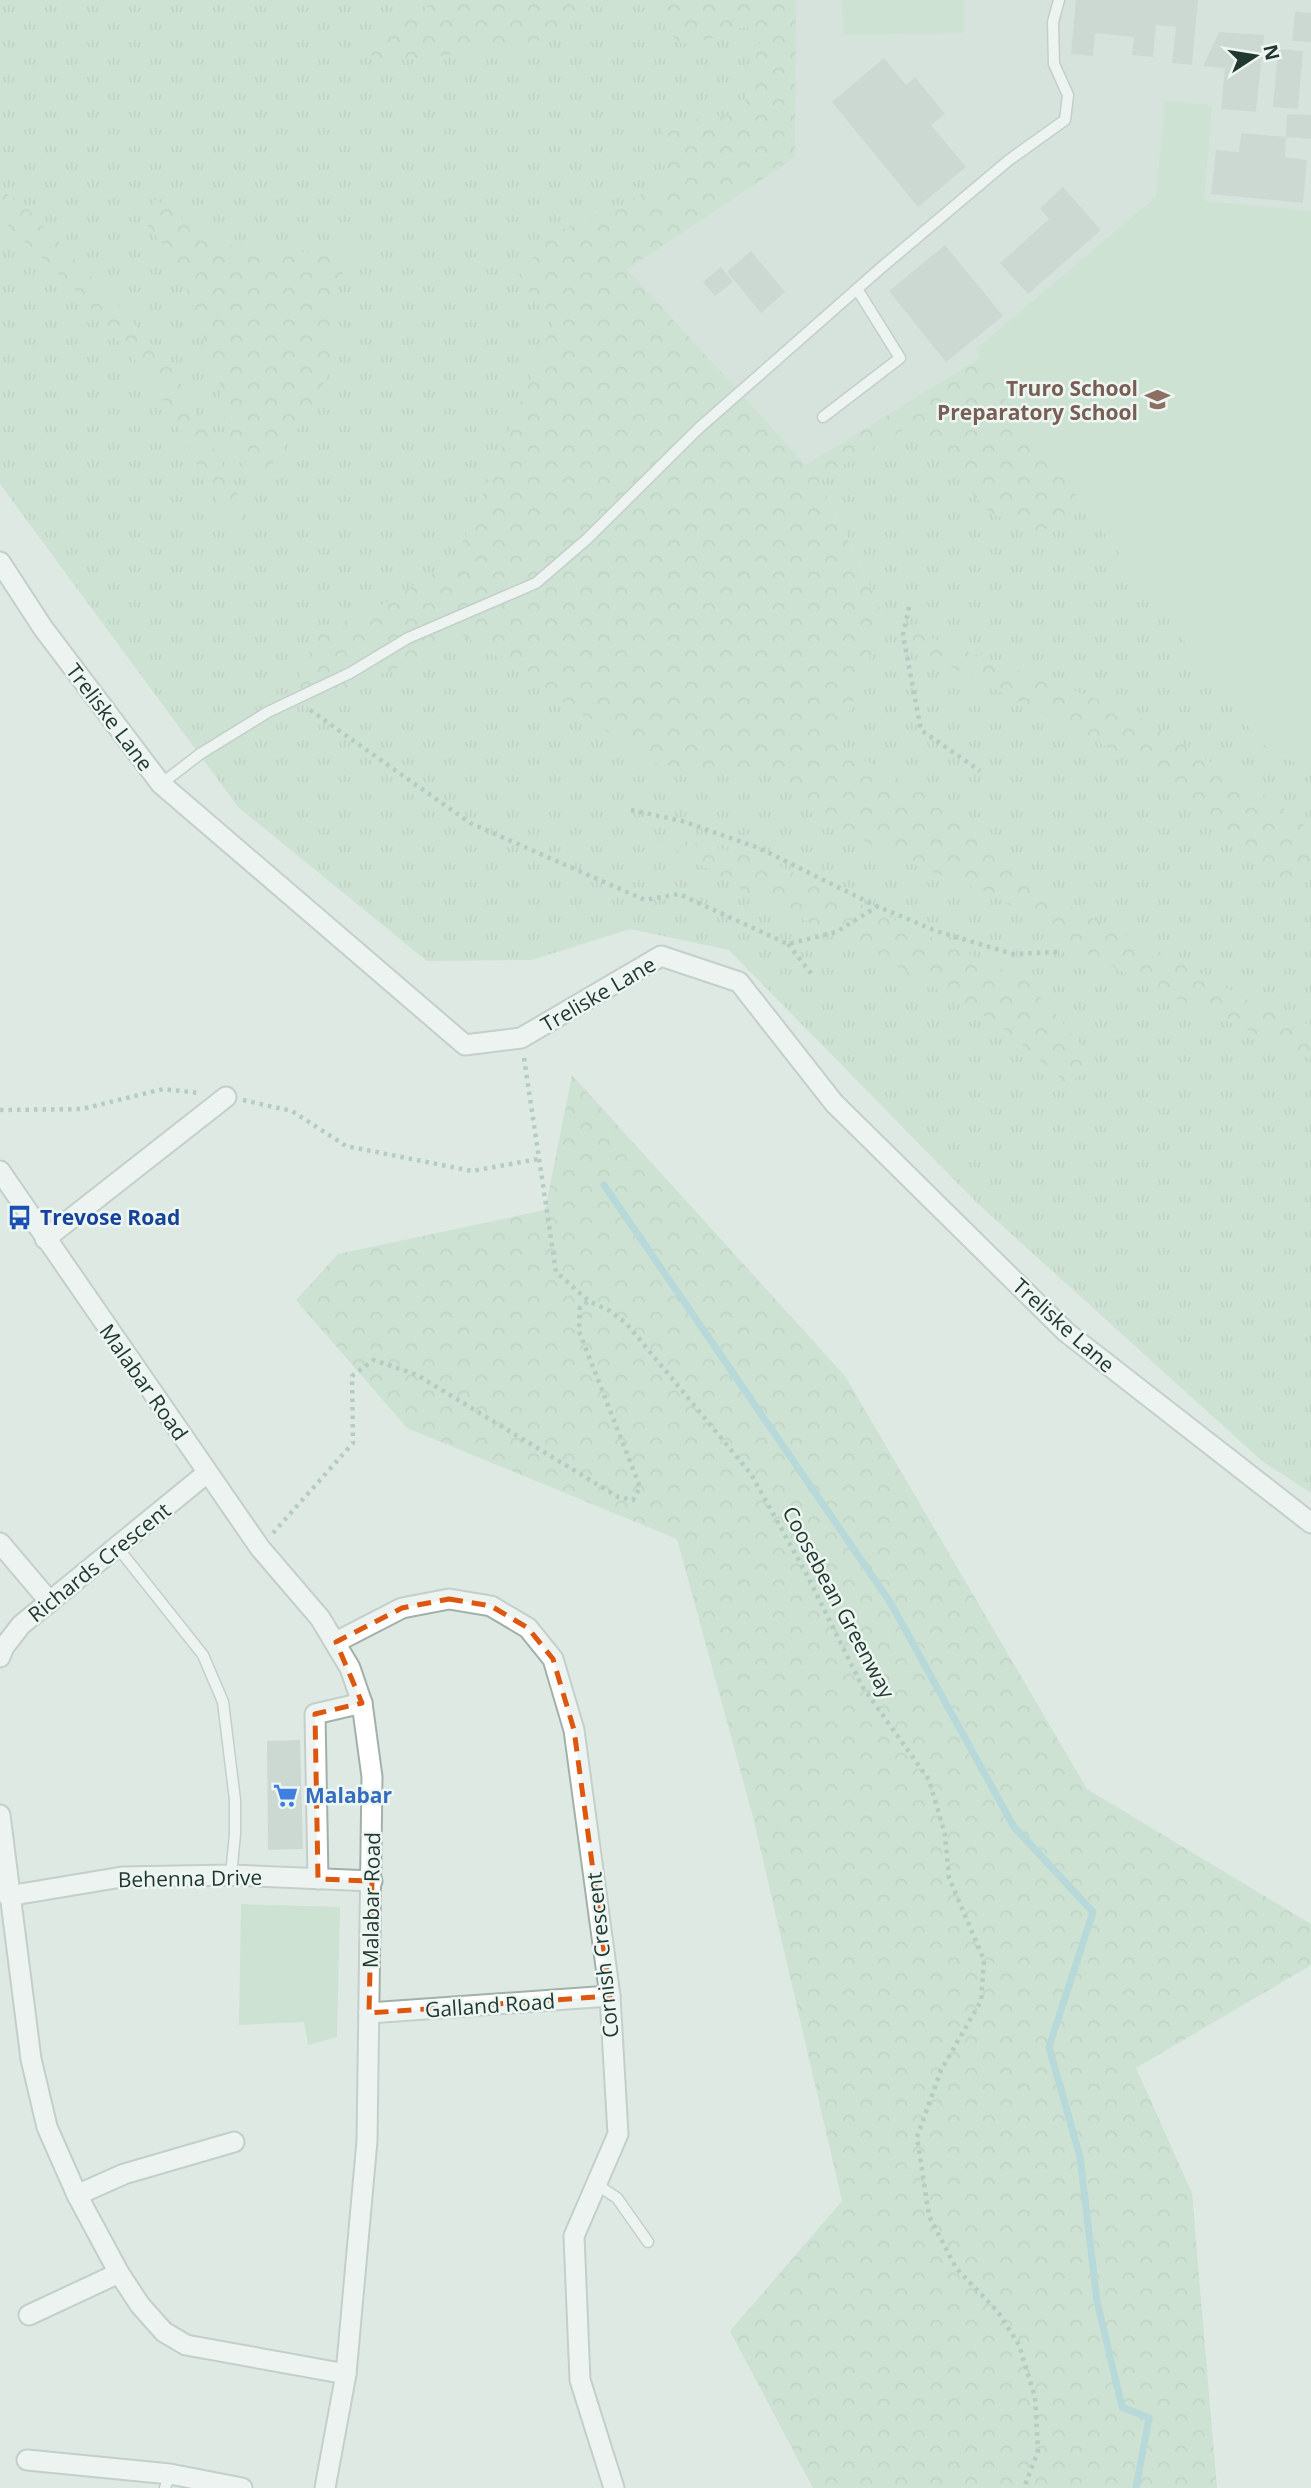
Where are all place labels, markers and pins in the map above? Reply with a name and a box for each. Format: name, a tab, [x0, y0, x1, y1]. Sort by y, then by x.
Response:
place label: Truro School Preparatory School	[937, 374, 1138, 426]
school or university icon: Truro School Preparatory School	[1144, 386, 1172, 414]
bus stop icon: Trevose Road	[6, 1203, 34, 1231]
place label: Trevose Road	[40, 1203, 180, 1231]
supermarket icon: Malabar	[271, 1781, 299, 1809]
place label: Malabar	[305, 1781, 393, 1809]

